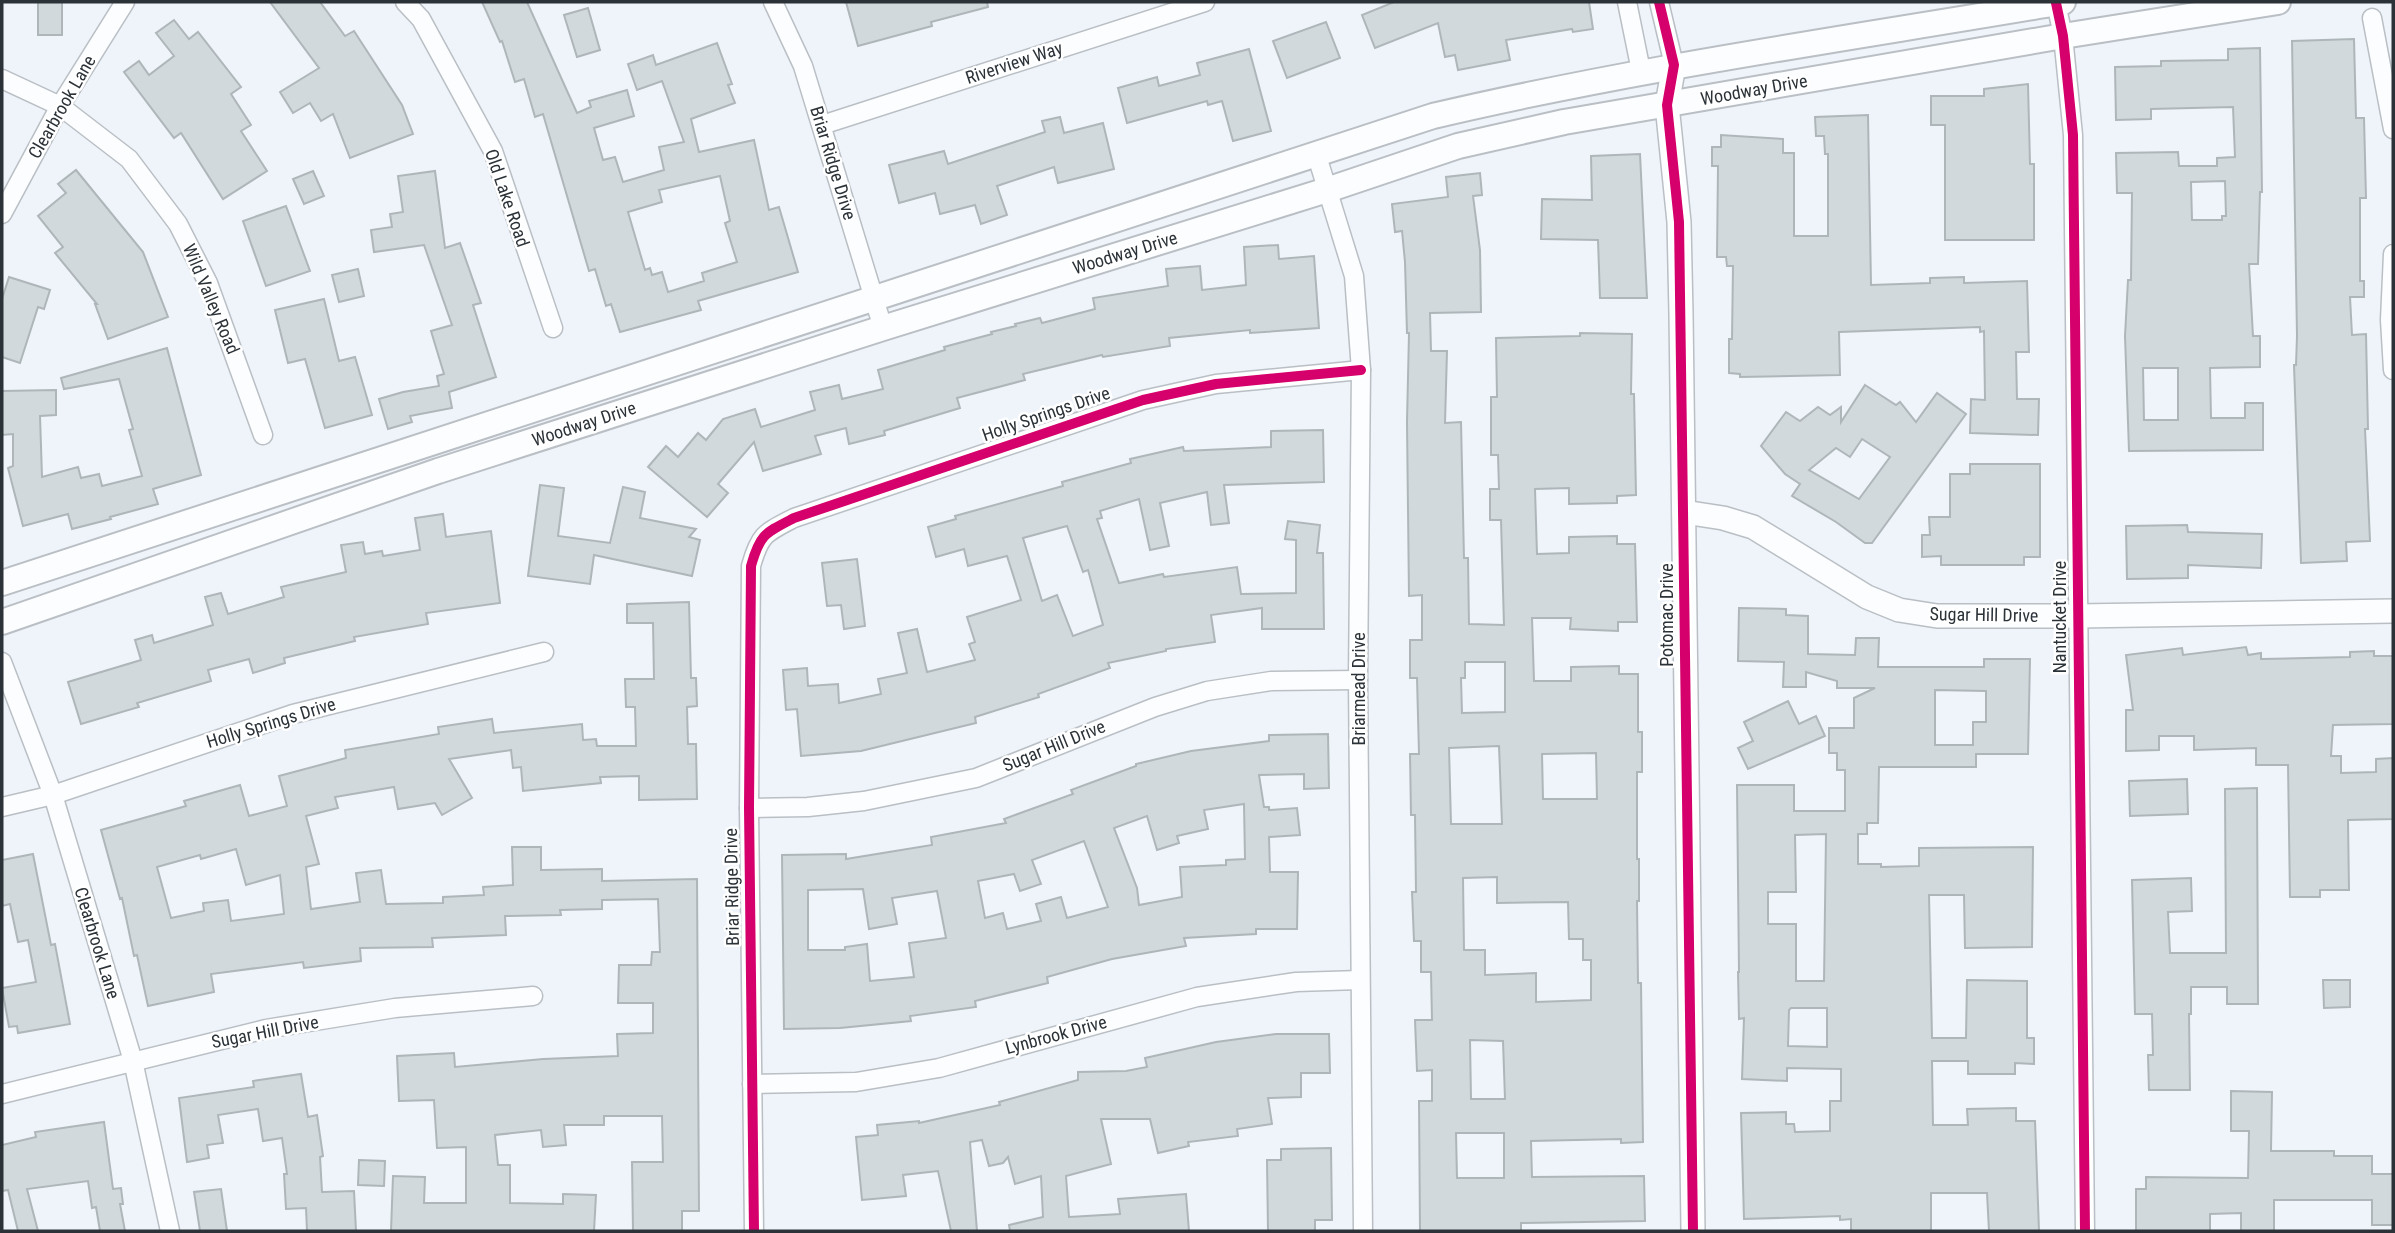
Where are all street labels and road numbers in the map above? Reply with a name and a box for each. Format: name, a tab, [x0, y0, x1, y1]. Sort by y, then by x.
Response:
street label: Riverview Way	[963, 37, 1066, 88]
street label: Clearbrook Lane	[24, 51, 100, 162]
street label: Woodway Drive	[1699, 70, 1809, 109]
street label: Briar Ridge Drive	[806, 104, 861, 222]
street label: Old Lake Road	[481, 146, 534, 249]
street label: Woodway Drive	[1070, 227, 1180, 278]
street label: Wild Valley Road	[179, 241, 244, 357]
street label: Holly Springs Drive	[979, 382, 1112, 445]
street label: Woodway Drive	[529, 397, 639, 450]
street label: Nantucket Drive	[2049, 561, 2070, 673]
street label: Potomac Drive	[1656, 563, 1677, 667]
street label: Sugar Hill Drive	[1929, 603, 2039, 626]
street label: Briarmead Drive	[1348, 632, 1369, 746]
street label: Holly Springs Drive	[204, 693, 338, 752]
street label: Sugar Hill Drive	[999, 715, 1108, 776]
street label: Briar Ridge Drive	[720, 828, 743, 946]
street label: Clearbrook Lane	[71, 884, 124, 1001]
street label: Sugar Hill Drive	[210, 1011, 320, 1052]
street label: Lynbrook Drive	[1003, 1011, 1109, 1058]

